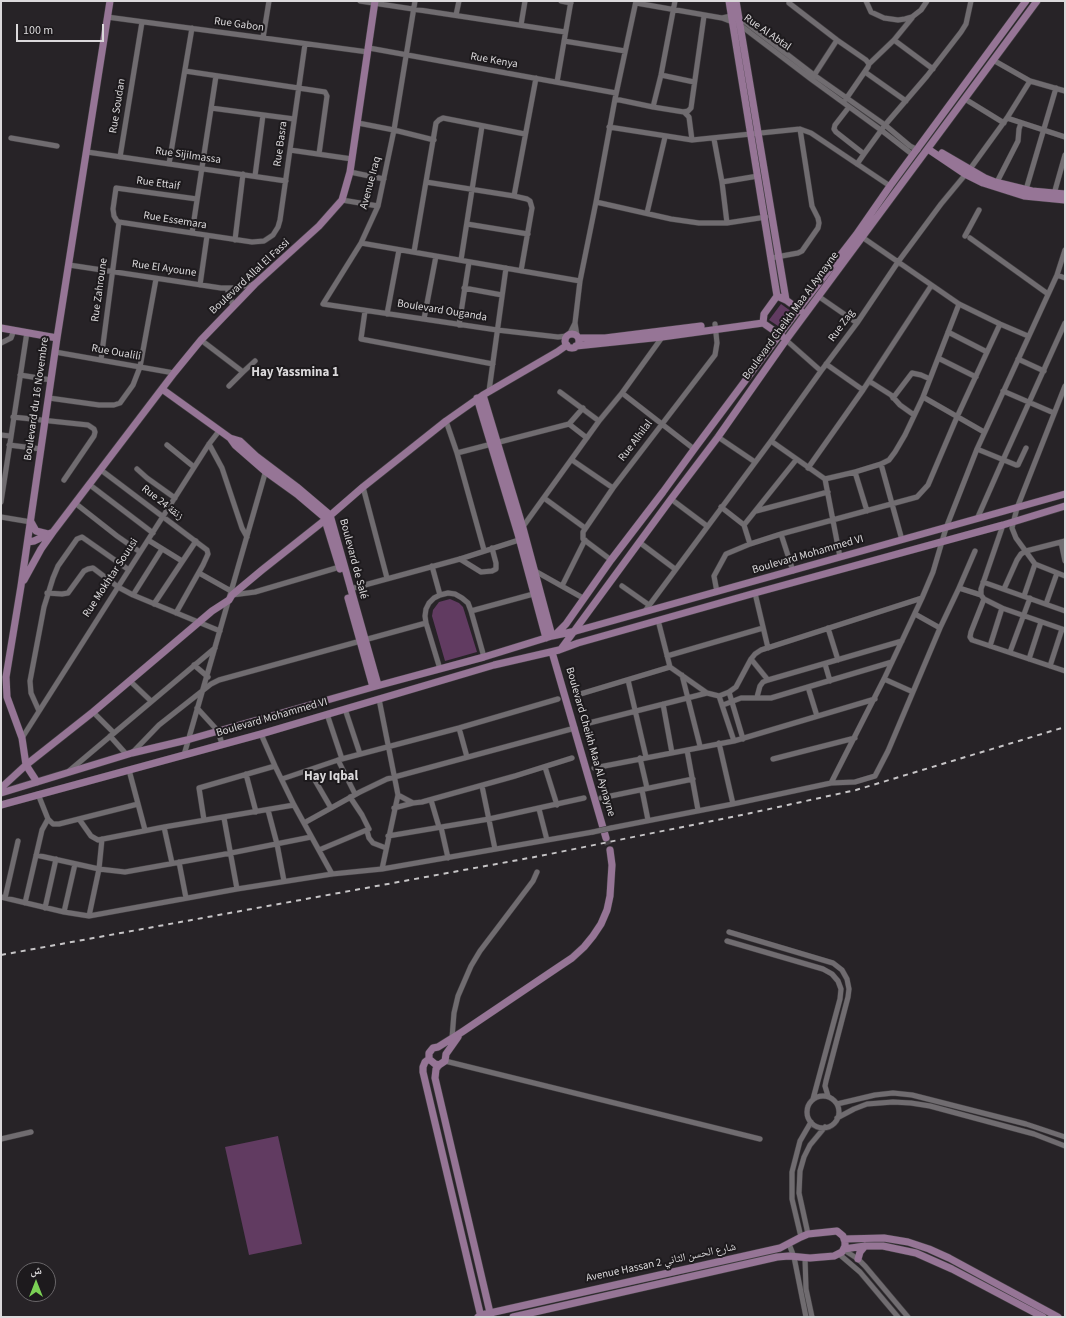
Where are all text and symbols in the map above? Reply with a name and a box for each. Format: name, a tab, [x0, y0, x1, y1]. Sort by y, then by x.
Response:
street label: Rue Al Abtal	[741, 12, 793, 54]
street label: Rue Gabon	[213, 15, 265, 35]
scale bar	[18, 16, 106, 42]
text: 100 m	[23, 22, 53, 39]
street label: Rue Kenya	[469, 50, 519, 72]
street label: Rue Soudan	[107, 78, 129, 134]
street label: Rue Basra	[271, 120, 291, 168]
street label: Rue Sijilmassa	[154, 145, 222, 167]
street label: Avenue Iraq	[358, 155, 384, 211]
street label: Rue Ettaif	[135, 174, 181, 194]
street label: Rue Essemara	[142, 209, 208, 233]
street label: Boulevard Allal El Fassi	[207, 236, 293, 318]
street label: Boulevard Cheikh Maa Al Aynayne	[740, 250, 842, 382]
street label: Rue Zahroune	[89, 257, 111, 323]
street label: Rue El Ayoune	[131, 258, 197, 280]
street label: Boulevard Ouganda	[396, 297, 488, 325]
street label: Rue Zag	[826, 307, 858, 345]
street label: Boulevard du 16 Novembre	[22, 336, 52, 462]
street label: Rue Oualili	[90, 342, 142, 364]
district label: Hay Yassmina 1	[251, 365, 339, 381]
street label: Rue Alhilal	[616, 418, 656, 464]
street label: Rue 24 زنقة	[138, 483, 186, 523]
street label: Boulevard de Salé	[336, 517, 370, 601]
street label: Boulevard Mohammed VI	[751, 533, 865, 577]
street label: Rue Mokhtar Souusi	[81, 536, 141, 620]
street label: Boulevard Cheikh Maa Al Aynayne	[562, 666, 618, 818]
street label: Boulevard Mohammed VI	[215, 696, 329, 740]
district label: Hay Iqbal	[304, 769, 358, 785]
street label: Avenue Hassan 2 شارع الحسن الثاني	[585, 1241, 737, 1285]
north arrow	[16, 1262, 56, 1302]
text: ش	[30, 1263, 42, 1278]

